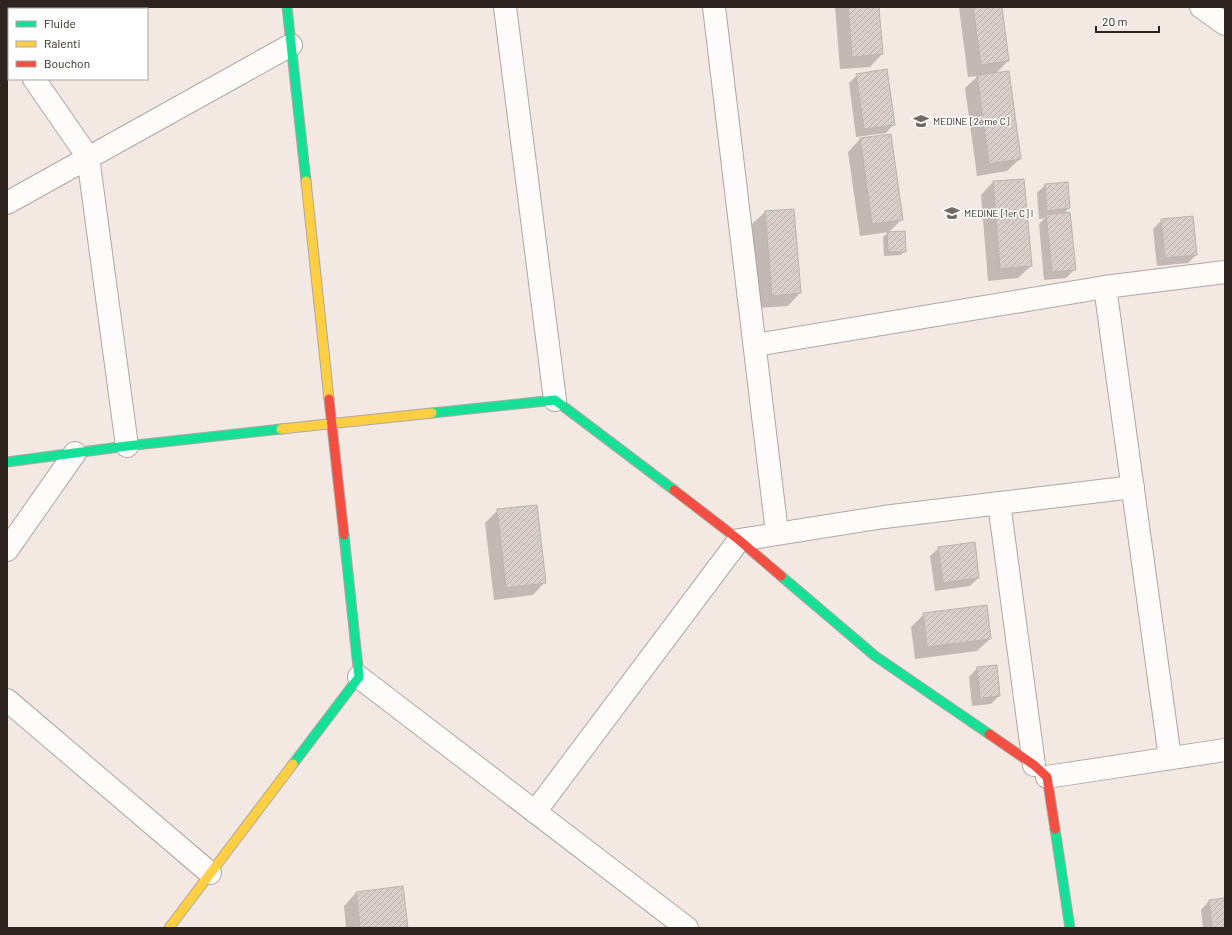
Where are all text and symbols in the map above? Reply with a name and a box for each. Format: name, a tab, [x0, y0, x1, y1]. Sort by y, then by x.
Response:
legend	[8, 8, 148, 80]
scale bar	[1096, 8, 1159, 34]
text: 20 m	[1102, 14, 1128, 28]
text: Fluide	[44, 16, 76, 30]
text: Ralenti	[44, 36, 81, 50]
text: Bouchon	[44, 56, 90, 70]
school or university icon: MEDINE [2ème C]	[912, 112, 930, 130]
place label: MEDINE [2ème C]	[933, 115, 1010, 127]
school or university icon: MEDINE [1er C] I	[943, 204, 961, 222]
place label: MEDINE [1er C] I	[964, 207, 1033, 219]

